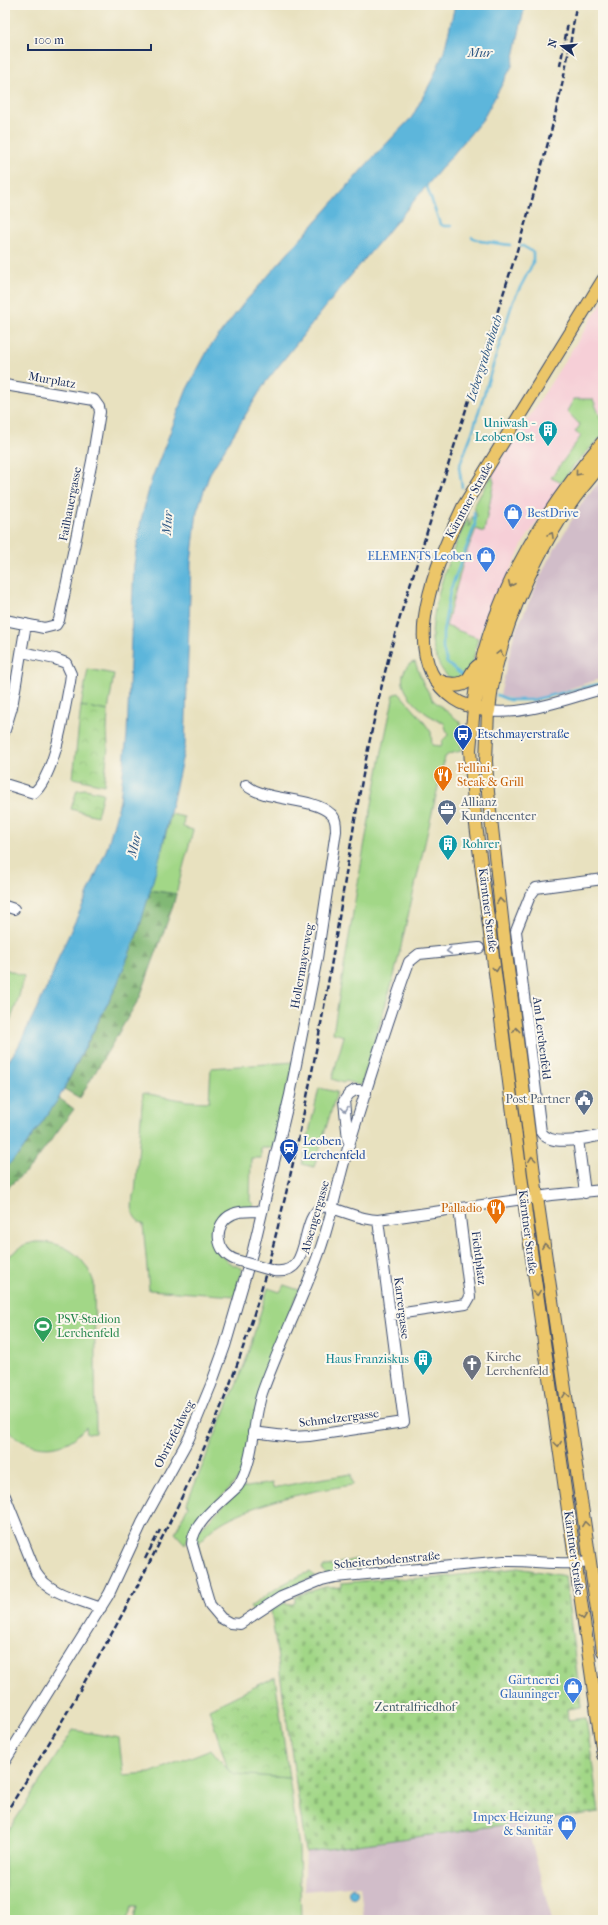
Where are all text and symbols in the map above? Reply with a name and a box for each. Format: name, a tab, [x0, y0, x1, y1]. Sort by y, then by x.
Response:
scale bar	[28, 26, 151, 52]
north arrow	[542, 26, 582, 66]
text: 100 m	[34, 33, 64, 47]
text: N	[545, 37, 560, 49]
water label: Mur	[467, 45, 493, 60]
water label: Lebergrabenbach	[463, 312, 505, 404]
street label: Murplatz	[27, 369, 77, 391]
place label: Uniwash - Leoben Ost	[475, 416, 536, 444]
building icon: Uniwash - Leoben Ost	[537, 419, 559, 447]
street label: Kärntner Straße	[442, 459, 496, 540]
street label: Failhauergasse	[56, 466, 84, 542]
one-way arrow	[575, 468, 582, 476]
shop icon: BestDrive	[502, 502, 524, 530]
place label: BestDrive	[527, 506, 579, 520]
water label: Mur	[159, 509, 175, 537]
one-way arrow	[547, 531, 554, 539]
shop icon: ELEMENTS Leoben	[475, 545, 497, 573]
place label: ELEMENTS Leoben	[367, 549, 472, 563]
one-way arrow	[507, 580, 515, 587]
one-way arrow	[495, 650, 504, 657]
bus stop icon: Etschmayerstraße	[452, 723, 474, 751]
place label: Etschmayerstraße	[477, 727, 569, 741]
place label: Fellini - Steak & Grill	[457, 761, 525, 789]
restaurant icon: Fellini - Steak & Grill	[432, 764, 454, 792]
place label: Allianz Kundencenter	[460, 795, 537, 823]
office icon: Allianz Kundencenter	[436, 798, 458, 826]
water label: Mur	[124, 830, 144, 859]
building icon: Rohrer	[437, 833, 459, 861]
place label: Rohrer	[462, 837, 500, 851]
street label: Kärntner Straße	[476, 867, 500, 953]
one-way arrow	[496, 898, 505, 904]
street label: Hollermayerweg	[288, 922, 317, 1010]
one-way arrow	[446, 946, 452, 955]
one-way arrow	[491, 966, 500, 972]
street label: Am Lerchenfeld	[530, 995, 554, 1080]
one-way arrow	[512, 1027, 521, 1033]
public building icon: Post Partner	[573, 1088, 595, 1116]
place label: Post Partner	[506, 1092, 571, 1106]
one-way arrow	[341, 1106, 349, 1113]
place label: Leoben Lerchenfeld	[303, 1134, 366, 1162]
station icon: Leoben Lerchenfeld	[278, 1137, 300, 1165]
one-way arrow	[528, 1155, 537, 1162]
street label: Absengergasse	[298, 1179, 332, 1256]
street label: Kärntner Straße	[516, 1189, 540, 1275]
restaurant icon: Palladio	[485, 1197, 507, 1225]
place label: Palladio	[441, 1201, 482, 1215]
street label: Fichtlplatz	[469, 1230, 489, 1286]
one-way arrow	[541, 1242, 550, 1249]
street label: Karrergasse	[391, 1276, 413, 1340]
one-way arrow	[532, 1290, 541, 1297]
place label: PSV-Stadion Lerchenfeld	[57, 1312, 120, 1340]
sports icon: PSV-Stadion Lerchenfeld	[32, 1315, 54, 1343]
building icon: Haus Franziskus	[412, 1348, 434, 1376]
place label: Kirche Lerchenfeld	[486, 1350, 549, 1378]
place label: Haus Franziskus	[325, 1352, 410, 1366]
church icon: Kirche Lerchenfeld	[461, 1353, 483, 1381]
one-way arrow	[562, 1392, 571, 1398]
street label: Obritzfeldweg	[151, 1397, 197, 1470]
street label: Schmelzergasse	[298, 1406, 380, 1430]
one-way arrow	[553, 1441, 562, 1448]
street label: Kärntner Straße	[561, 1510, 587, 1596]
one-way arrow	[581, 1521, 590, 1527]
street label: Scheiterbodenstraße	[333, 1548, 441, 1572]
one-way arrow	[578, 1613, 587, 1620]
place label: Gärtnerei Glauninger	[500, 1673, 560, 1701]
shop icon: Gärtnerei Glauninger	[562, 1676, 584, 1704]
park label: Zentralfriedhof	[375, 1700, 458, 1714]
place label: Impex Heizung & Sanitär	[473, 1810, 554, 1838]
shop icon: Impex Heizung & Sanitär	[556, 1813, 578, 1841]

